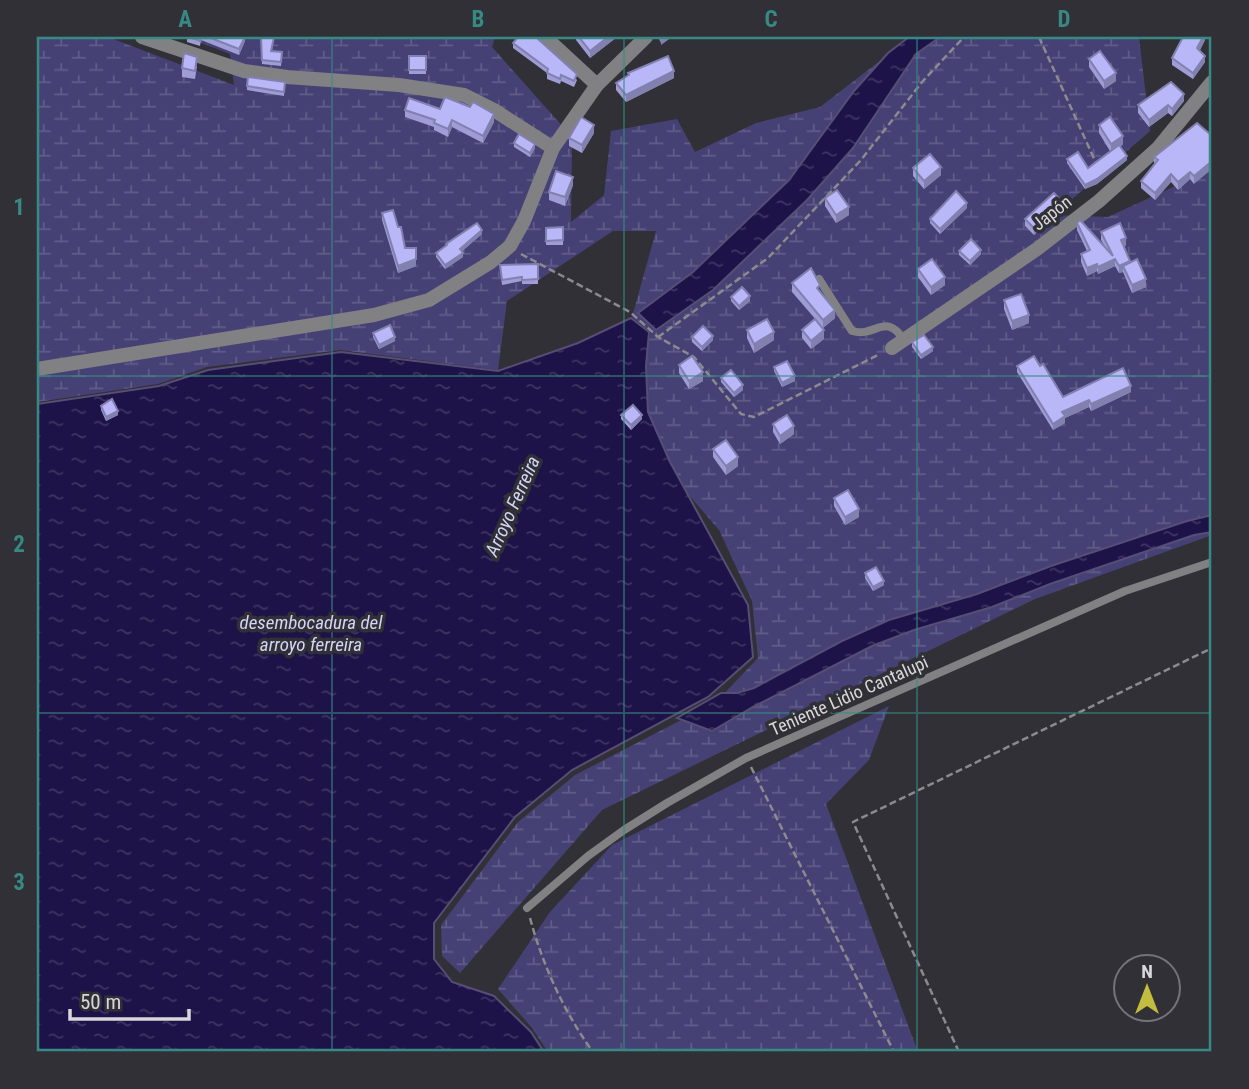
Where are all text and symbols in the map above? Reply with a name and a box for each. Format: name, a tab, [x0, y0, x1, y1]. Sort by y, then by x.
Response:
text: A	[178, 6, 192, 33]
text: B	[472, 6, 484, 33]
text: C	[764, 6, 778, 33]
text: D	[1058, 6, 1071, 33]
street label: Japón	[1028, 191, 1075, 234]
text: 1	[13, 194, 25, 221]
water label: Arroyo Ferreira	[480, 453, 545, 561]
text: 2	[13, 531, 25, 558]
water label: desembocadura del arroyo ferreira	[240, 611, 383, 656]
street label: Teniente Lidio Cantalupi	[766, 651, 931, 740]
text: 3	[13, 869, 25, 896]
north arrow	[1112, 953, 1182, 1023]
text: N	[1141, 960, 1153, 983]
scale bar	[70, 977, 189, 1021]
text: 50 m	[80, 990, 121, 1014]

